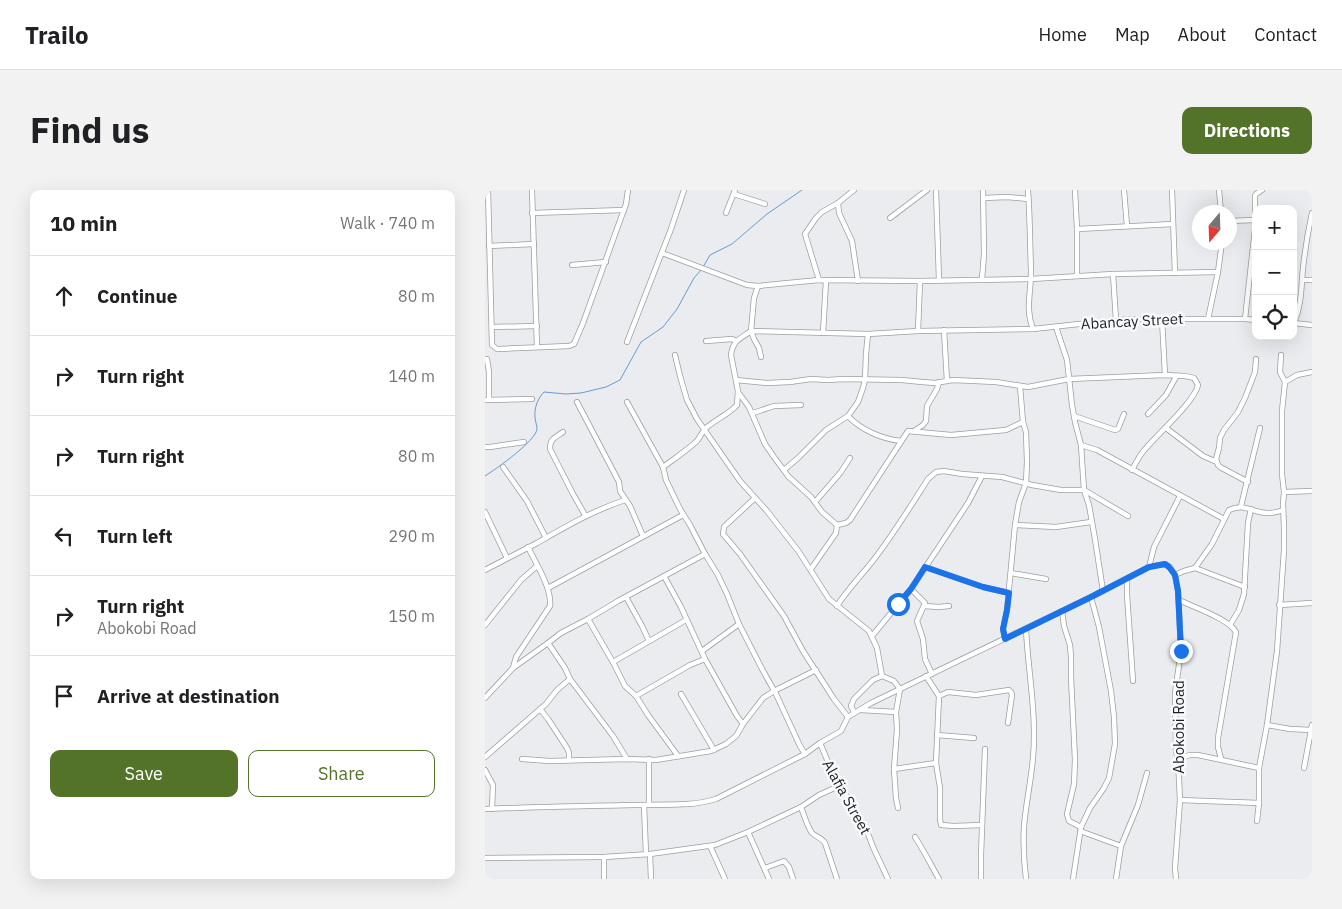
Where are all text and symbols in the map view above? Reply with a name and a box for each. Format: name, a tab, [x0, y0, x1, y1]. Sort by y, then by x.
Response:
text: Trailo	[25, 19, 89, 51]
text: Home	[1039, 23, 1087, 46]
text: Map	[1115, 23, 1150, 46]
text: About	[1178, 23, 1226, 46]
text: Contact	[1254, 23, 1317, 46]
text: Find us	[30, 107, 149, 153]
button: Directions	[1182, 107, 1312, 154]
north arrow	[1192, 205, 1237, 250]
map controls	[1252, 205, 1297, 340]
button: +	[1252, 205, 1297, 250]
text: 10 min	[50, 209, 117, 237]
text: Walk · 740 m	[340, 213, 435, 233]
button: −	[1252, 250, 1297, 295]
icon: ahead	[50, 282, 78, 310]
text: Continue	[97, 284, 177, 308]
text: 80 m	[398, 286, 435, 306]
button: locate	[1252, 295, 1297, 340]
street label: Abancay Street	[1080, 309, 1184, 333]
icon: right	[50, 362, 78, 390]
text: Turn right	[97, 364, 184, 388]
text: 140 m	[388, 366, 435, 386]
icon: right	[50, 442, 78, 470]
text: Turn right	[97, 444, 184, 468]
text: 80 m	[398, 446, 435, 466]
icon: left	[50, 522, 78, 550]
text: Turn left	[97, 524, 173, 548]
text: 290 m	[388, 526, 435, 546]
route start	[887, 593, 910, 616]
text: Turn right	[97, 594, 184, 618]
icon: right	[50, 602, 78, 630]
text: 150 m	[388, 606, 435, 626]
text: Abokobi Road	[97, 618, 196, 638]
route end	[1170, 640, 1193, 663]
street label: Abokobi Road	[1169, 680, 1188, 774]
icon: arrive	[50, 682, 78, 710]
text: Arrive at destination	[97, 684, 280, 708]
button: Save	[50, 750, 238, 797]
button: Share	[248, 750, 435, 797]
street label: Alafia Street	[819, 756, 875, 838]

